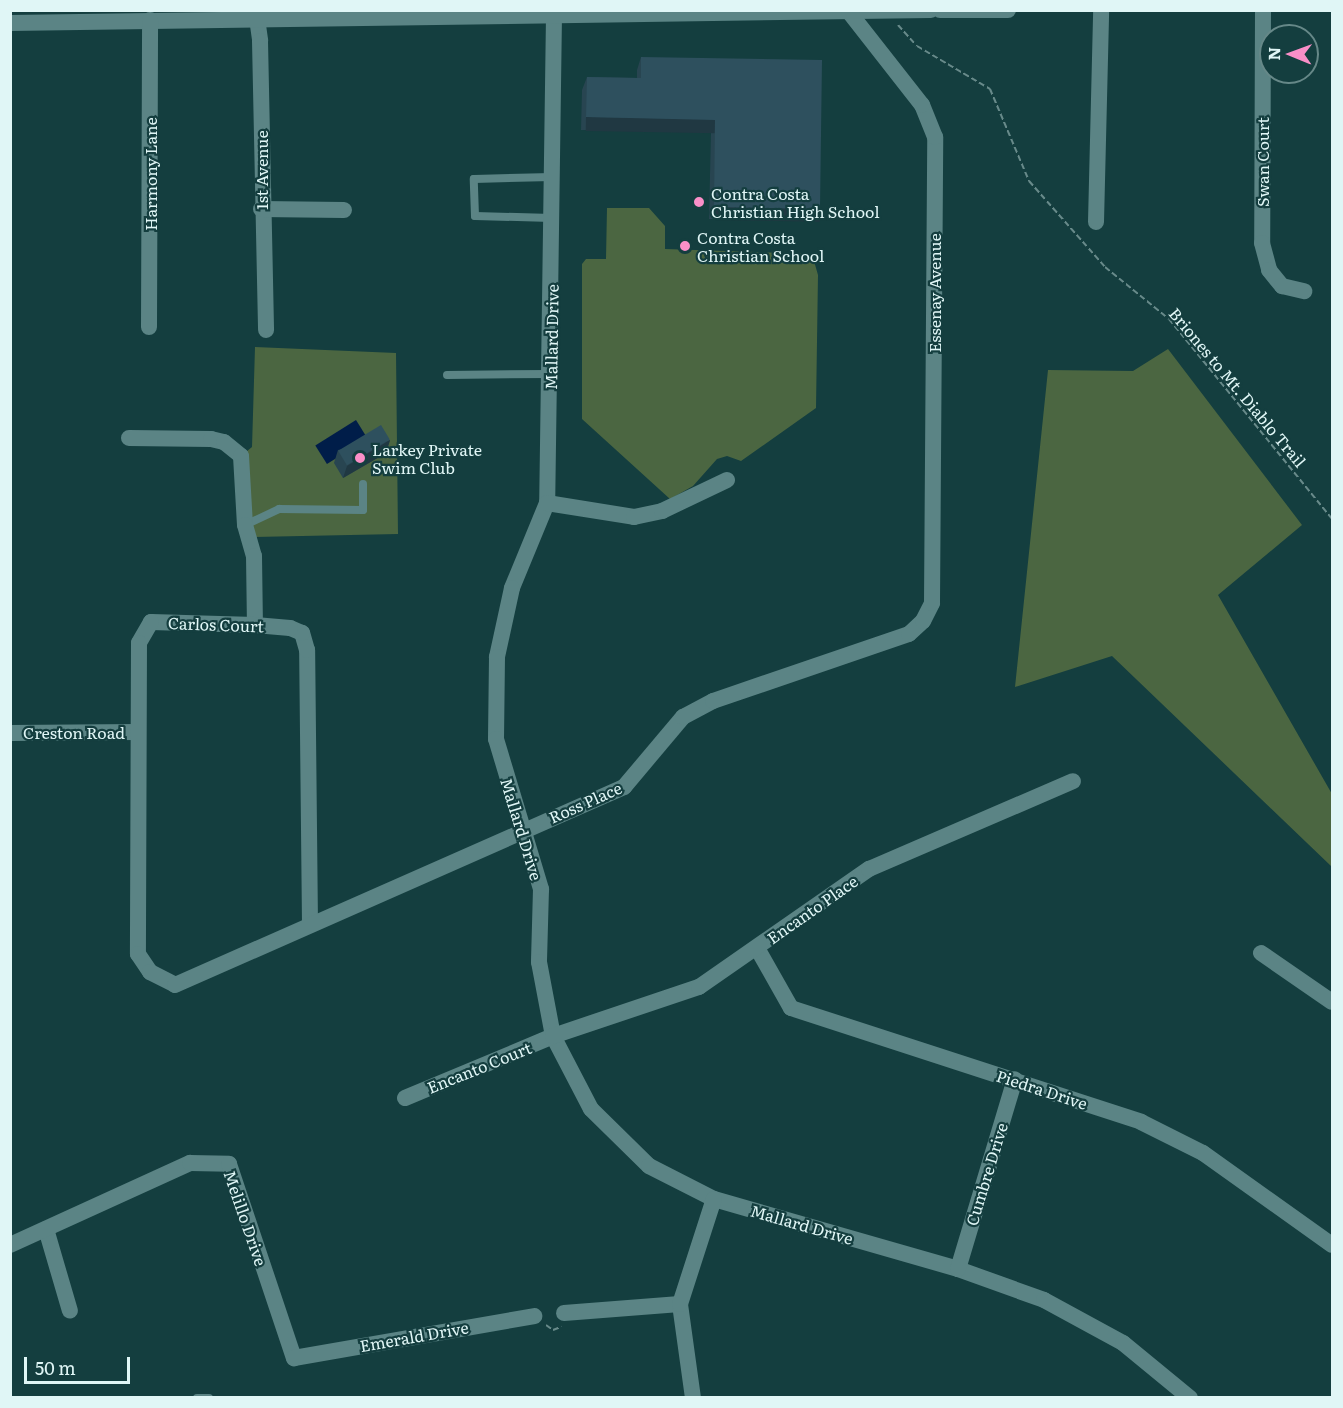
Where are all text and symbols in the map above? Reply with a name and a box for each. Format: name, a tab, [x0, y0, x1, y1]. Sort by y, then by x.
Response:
north arrow	[1259, 24, 1319, 84]
text: N	[1261, 47, 1285, 61]
street label: Harmony Lane	[140, 117, 160, 231]
street label: Swan Court	[1252, 117, 1272, 207]
street label: 1st Avenue	[251, 130, 271, 210]
place label: Contra Costa Christian High School	[711, 183, 880, 221]
marker: Contra Costa Christian High School	[692, 195, 706, 209]
place label: Contra Costa Christian School	[697, 227, 824, 265]
street label: Essenay Avenue	[924, 233, 944, 353]
marker: Contra Costa Christian School	[678, 239, 692, 253]
street label: Mallard Drive	[540, 284, 562, 390]
street label: Briones to Mt. Diablo Trail	[1166, 303, 1310, 471]
place label: Larkey Private Swim Club	[372, 439, 482, 477]
marker: Larkey Private Swim Club	[353, 451, 367, 465]
street label: Carlos Court	[168, 613, 264, 635]
street label: Creston Road	[23, 722, 125, 742]
street label: Mallard Drive	[497, 776, 547, 882]
street label: Ross Place	[546, 777, 624, 827]
street label: Encanto Place	[763, 871, 861, 947]
street label: Encanto Court	[424, 1037, 534, 1097]
street label: Piedra Drive	[994, 1065, 1090, 1113]
street label: Cumbre Drive	[961, 1120, 1011, 1228]
street label: Melillo Drive	[221, 1168, 271, 1268]
street label: Mallard Drive	[748, 1200, 856, 1248]
street label: Emerald Drive	[358, 1317, 470, 1355]
scale bar	[27, 1345, 134, 1383]
text: 50 m	[35, 1354, 76, 1381]

